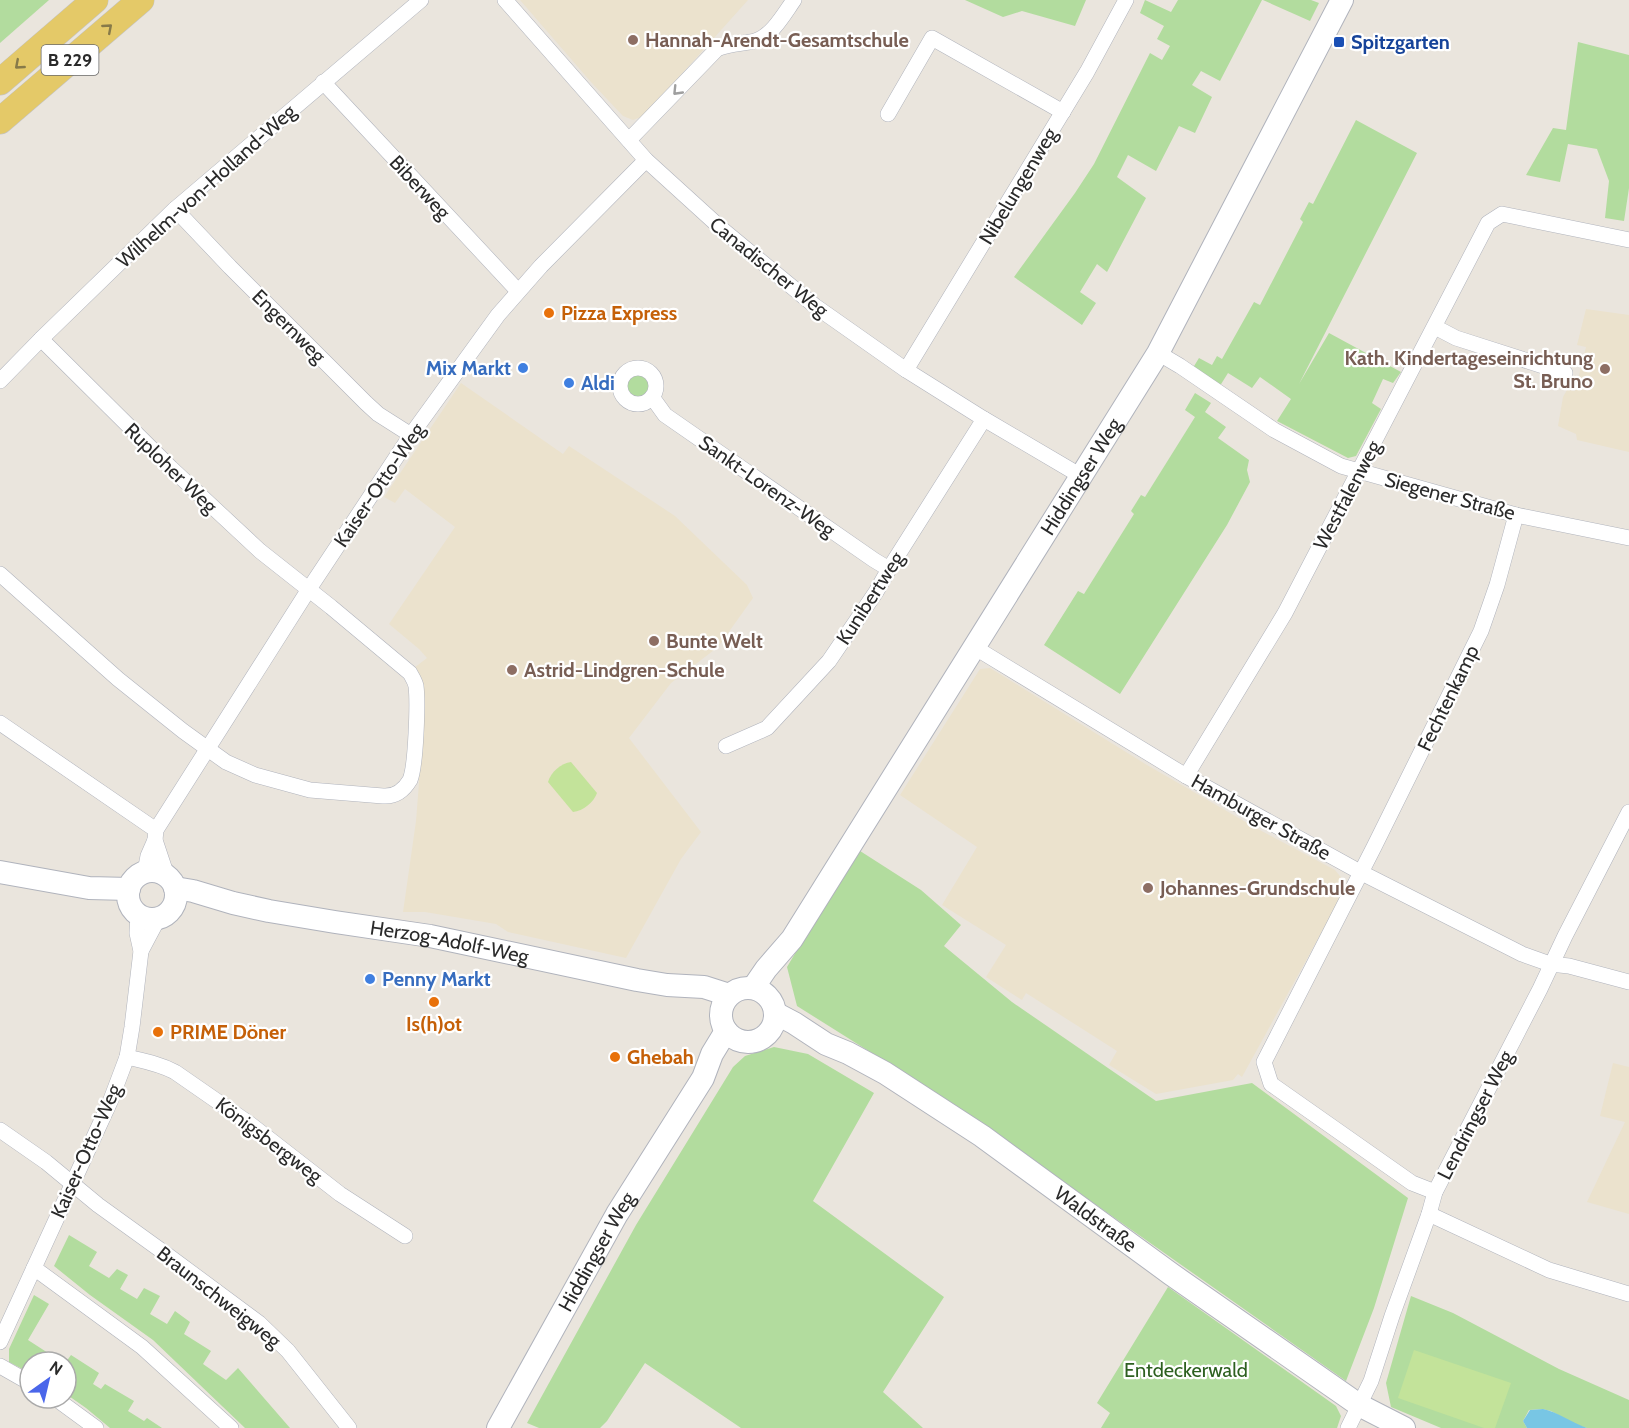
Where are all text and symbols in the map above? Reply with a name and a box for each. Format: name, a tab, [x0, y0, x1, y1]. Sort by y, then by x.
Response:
one-way arrow	[101, 24, 112, 35]
place label: Hannah-Arendt-Gesamtschule	[645, 28, 909, 52]
place label: Spitzgarten	[1351, 30, 1450, 54]
marker: Hannah-Arendt-Gesamtschule	[626, 33, 640, 47]
marker: Spitzgarten	[1332, 35, 1346, 49]
road number: B 229	[42, 45, 98, 75]
one-way arrow	[15, 58, 26, 69]
one-way arrow	[673, 85, 684, 95]
street label: Wilhelm-von-Holland-Weg	[111, 99, 301, 273]
street label: Nibelungenweg	[974, 122, 1063, 249]
street label: Biberweg	[385, 150, 456, 225]
street label: Canadischer Weg	[705, 212, 834, 323]
street label: Engernweg	[247, 284, 332, 369]
place label: Pizza Express	[561, 301, 677, 325]
marker: Pizza Express	[542, 306, 556, 320]
place label: Kath. Kindertageseinrichtung St. Bruno	[1345, 346, 1593, 393]
place label: Mix Markt	[426, 356, 511, 380]
marker: Mix Markt	[516, 361, 530, 375]
marker: Kath. Kindertageseinrichtung St. Bruno	[1598, 362, 1612, 376]
place label: Aldi	[581, 371, 615, 395]
marker: Aldi	[562, 376, 576, 390]
street label: Hiddingser Weg	[1035, 413, 1127, 540]
street label: Ruploher Weg	[120, 418, 223, 519]
street label: Kaiser-Otto-Weg	[329, 418, 430, 552]
street label: Sankt-Lorenz-Weg	[694, 430, 841, 543]
street label: Westfalenweg	[1308, 435, 1386, 554]
street label: Siegener Straße	[1382, 467, 1518, 525]
street label: Kunibertweg	[831, 546, 909, 649]
place label: Bunte Welt	[666, 629, 763, 653]
marker: Bunte Welt	[647, 634, 661, 648]
street label: Fechtenkamp	[1412, 641, 1484, 755]
place label: Astrid-Lindgren-Schule	[524, 658, 725, 682]
marker: Astrid-Lindgren-Schule	[505, 663, 519, 677]
street label: Hamburger Straße	[1187, 769, 1335, 865]
place label: Johannes-Grundschule	[1159, 876, 1355, 900]
marker: Johannes-Grundschule	[1141, 881, 1155, 895]
street label: Herzog-Adolf-Weg	[369, 915, 532, 969]
place label: Penny Markt	[382, 967, 491, 991]
marker: Penny Markt	[363, 972, 377, 986]
marker: Is(h)ot	[427, 995, 441, 1009]
place label: Is(h)ot	[406, 1012, 462, 1036]
place label: PRIME Döner	[170, 1020, 286, 1044]
marker: PRIME Döner	[151, 1025, 165, 1039]
place label: Ghebah	[627, 1045, 694, 1069]
street label: Lendringser Weg	[1432, 1045, 1518, 1184]
marker: Ghebah	[608, 1050, 622, 1064]
street label: Kaiser-Otto-Weg	[46, 1079, 127, 1222]
street label: Königsbergweg	[211, 1092, 328, 1189]
street label: Waldstraße	[1050, 1181, 1142, 1257]
street label: Hiddingser Weg	[553, 1187, 640, 1316]
street label: Braunschweigweg	[152, 1241, 287, 1353]
north arrow	[18, 1350, 78, 1410]
text: N	[46, 1357, 66, 1379]
park label: Entdeckerwald	[1124, 1358, 1248, 1382]

